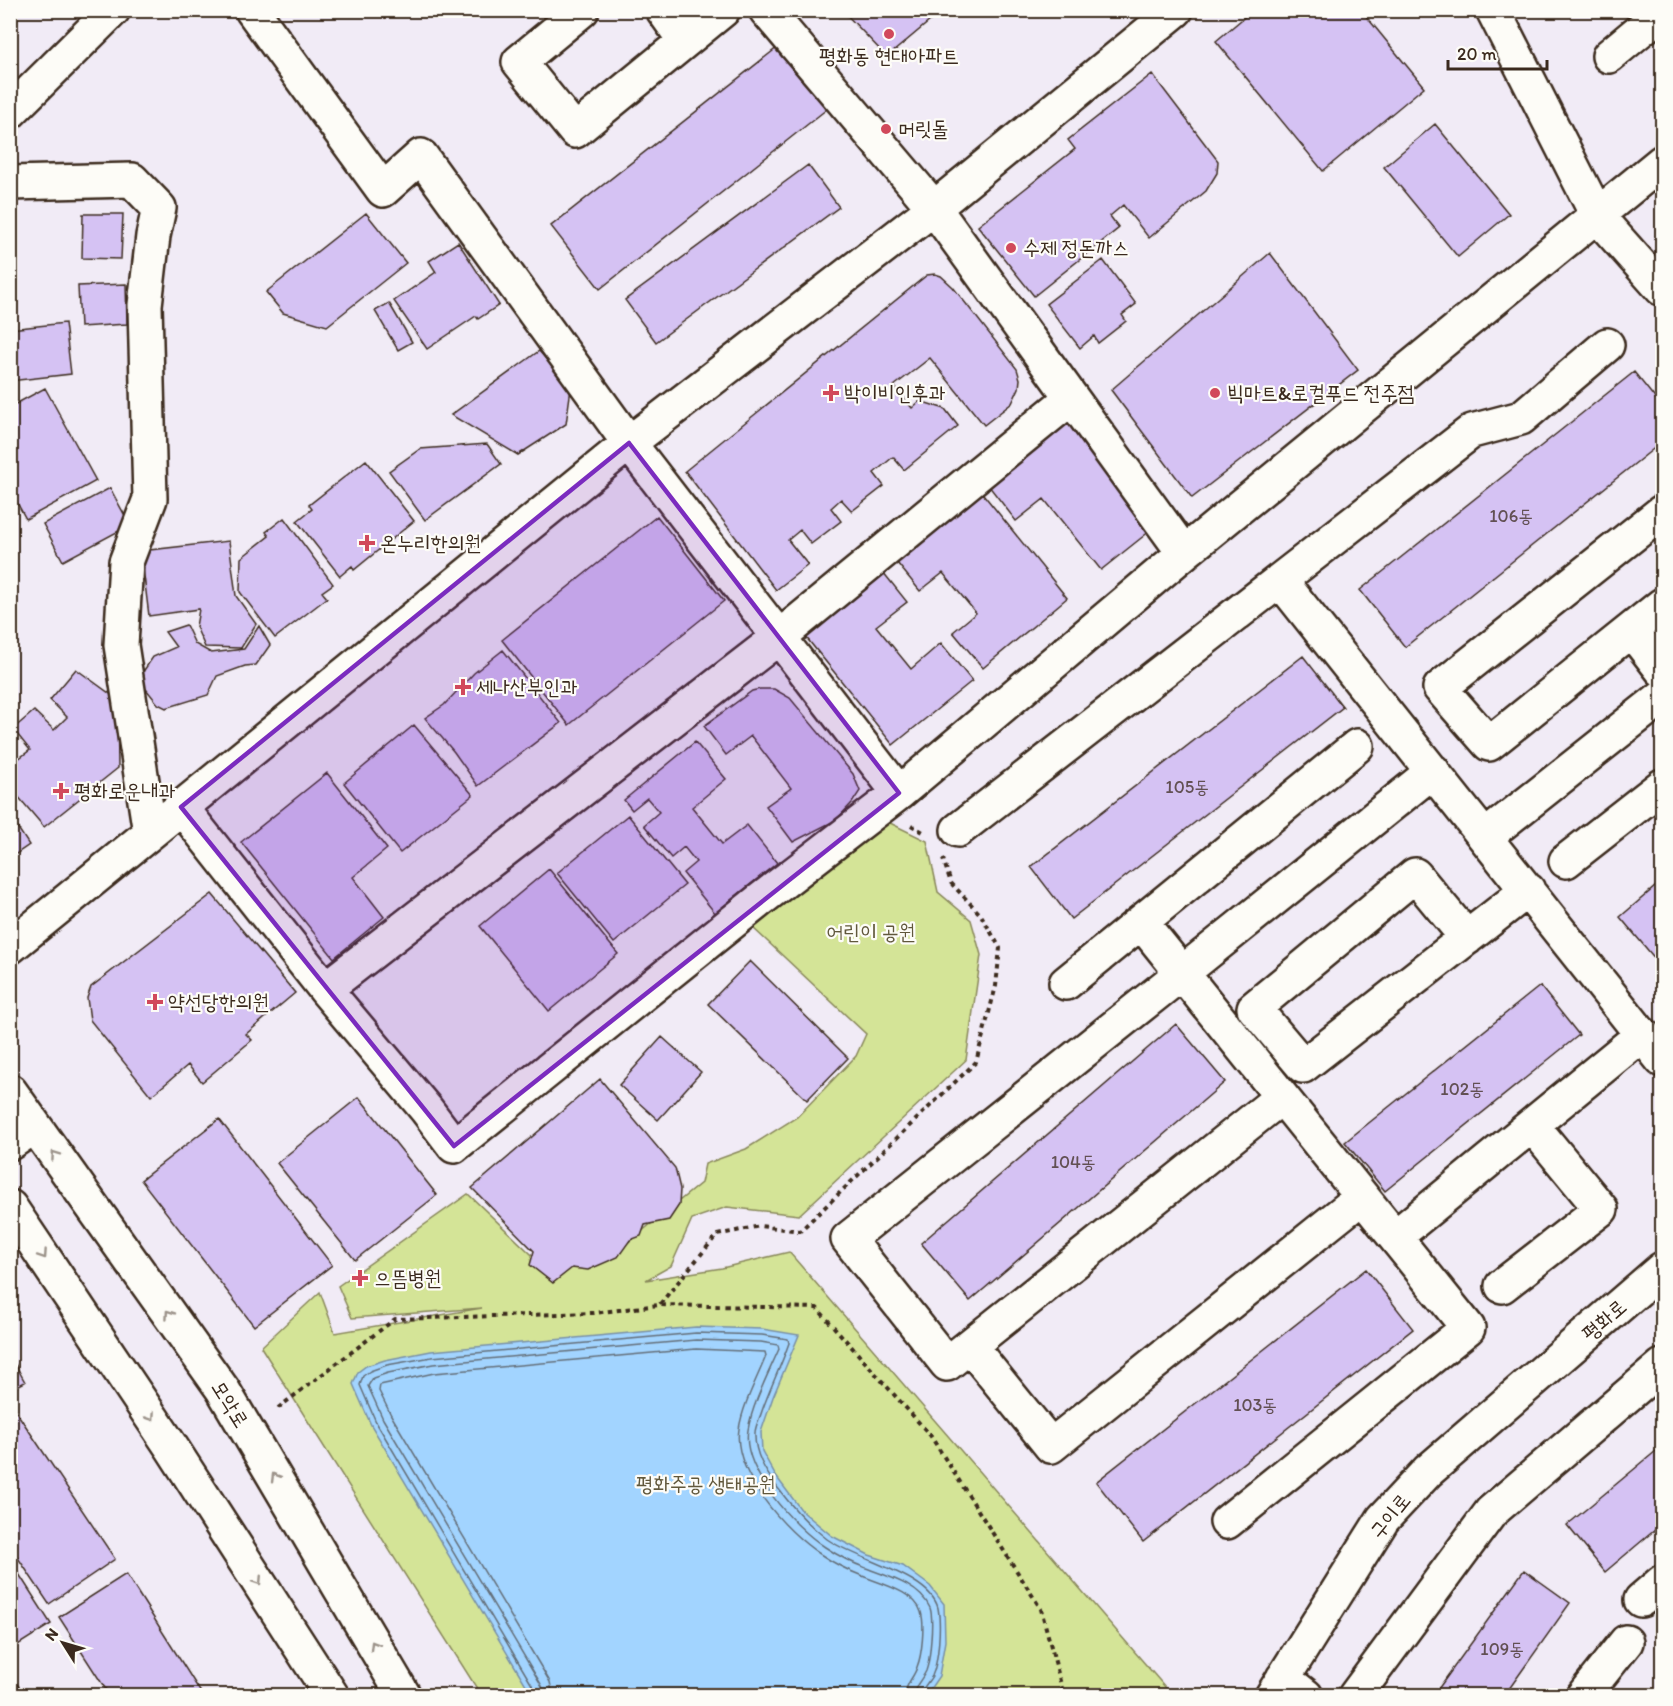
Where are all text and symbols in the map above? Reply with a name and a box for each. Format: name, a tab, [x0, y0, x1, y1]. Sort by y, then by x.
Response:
marker: 평화동 현대아파트	[882, 27, 896, 41]
scale bar	[1448, 33, 1547, 71]
place label: 평화동 현대아파트	[819, 43, 959, 68]
text: 20 m	[1457, 43, 1497, 65]
place label: 머릿돌	[898, 116, 949, 141]
marker: 머릿돌	[879, 122, 893, 136]
place label: 수제 정돈까스	[1023, 235, 1129, 260]
marker: 수제 정돈까스	[1004, 241, 1018, 255]
place label: 박이비인후과	[844, 380, 945, 405]
place label: 빅마트&로컬푸드 전주점	[1227, 380, 1414, 405]
marker: 박이비인후과	[822, 384, 840, 402]
marker: 빅마트&로컬푸드 전주점	[1208, 386, 1222, 400]
house number: 106동	[1489, 505, 1533, 527]
place label: 온누리한의원	[380, 530, 481, 555]
marker: 온누리한의원	[358, 534, 376, 552]
place label: 세나산부인과	[476, 674, 577, 699]
marker: 세나산부인과	[454, 678, 472, 696]
house number: 105동	[1165, 776, 1209, 798]
place label: 평화로운내과	[74, 778, 175, 803]
marker: 평화로운내과	[52, 782, 70, 800]
park label: 어린이 공원	[826, 919, 916, 944]
place label: 약선당한의원	[168, 989, 269, 1014]
marker: 약선당한의원	[146, 993, 164, 1011]
house number: 102동	[1440, 1078, 1484, 1100]
one-way arrow	[51, 1151, 62, 1162]
house number: 104동	[1051, 1151, 1095, 1173]
one-way arrow	[36, 1249, 47, 1260]
place label: 으뜸병원	[374, 1265, 442, 1290]
marker: 으뜸병원	[351, 1269, 369, 1287]
street label: 평화로	[1576, 1294, 1631, 1346]
one-way arrow	[165, 1309, 176, 1320]
street label: 모악로	[206, 1376, 254, 1432]
house number: 103동	[1233, 1394, 1277, 1416]
one-way arrow	[144, 1411, 155, 1422]
park label: 평화주공 생태공원	[636, 1471, 776, 1496]
one-way arrow	[270, 1473, 282, 1483]
street label: 구이로	[1364, 1488, 1415, 1543]
one-way arrow	[251, 1574, 262, 1585]
north arrow	[33, 1613, 93, 1673]
text: N	[41, 1624, 62, 1644]
house number: 109동	[1480, 1638, 1524, 1660]
one-way arrow	[370, 1641, 381, 1651]

